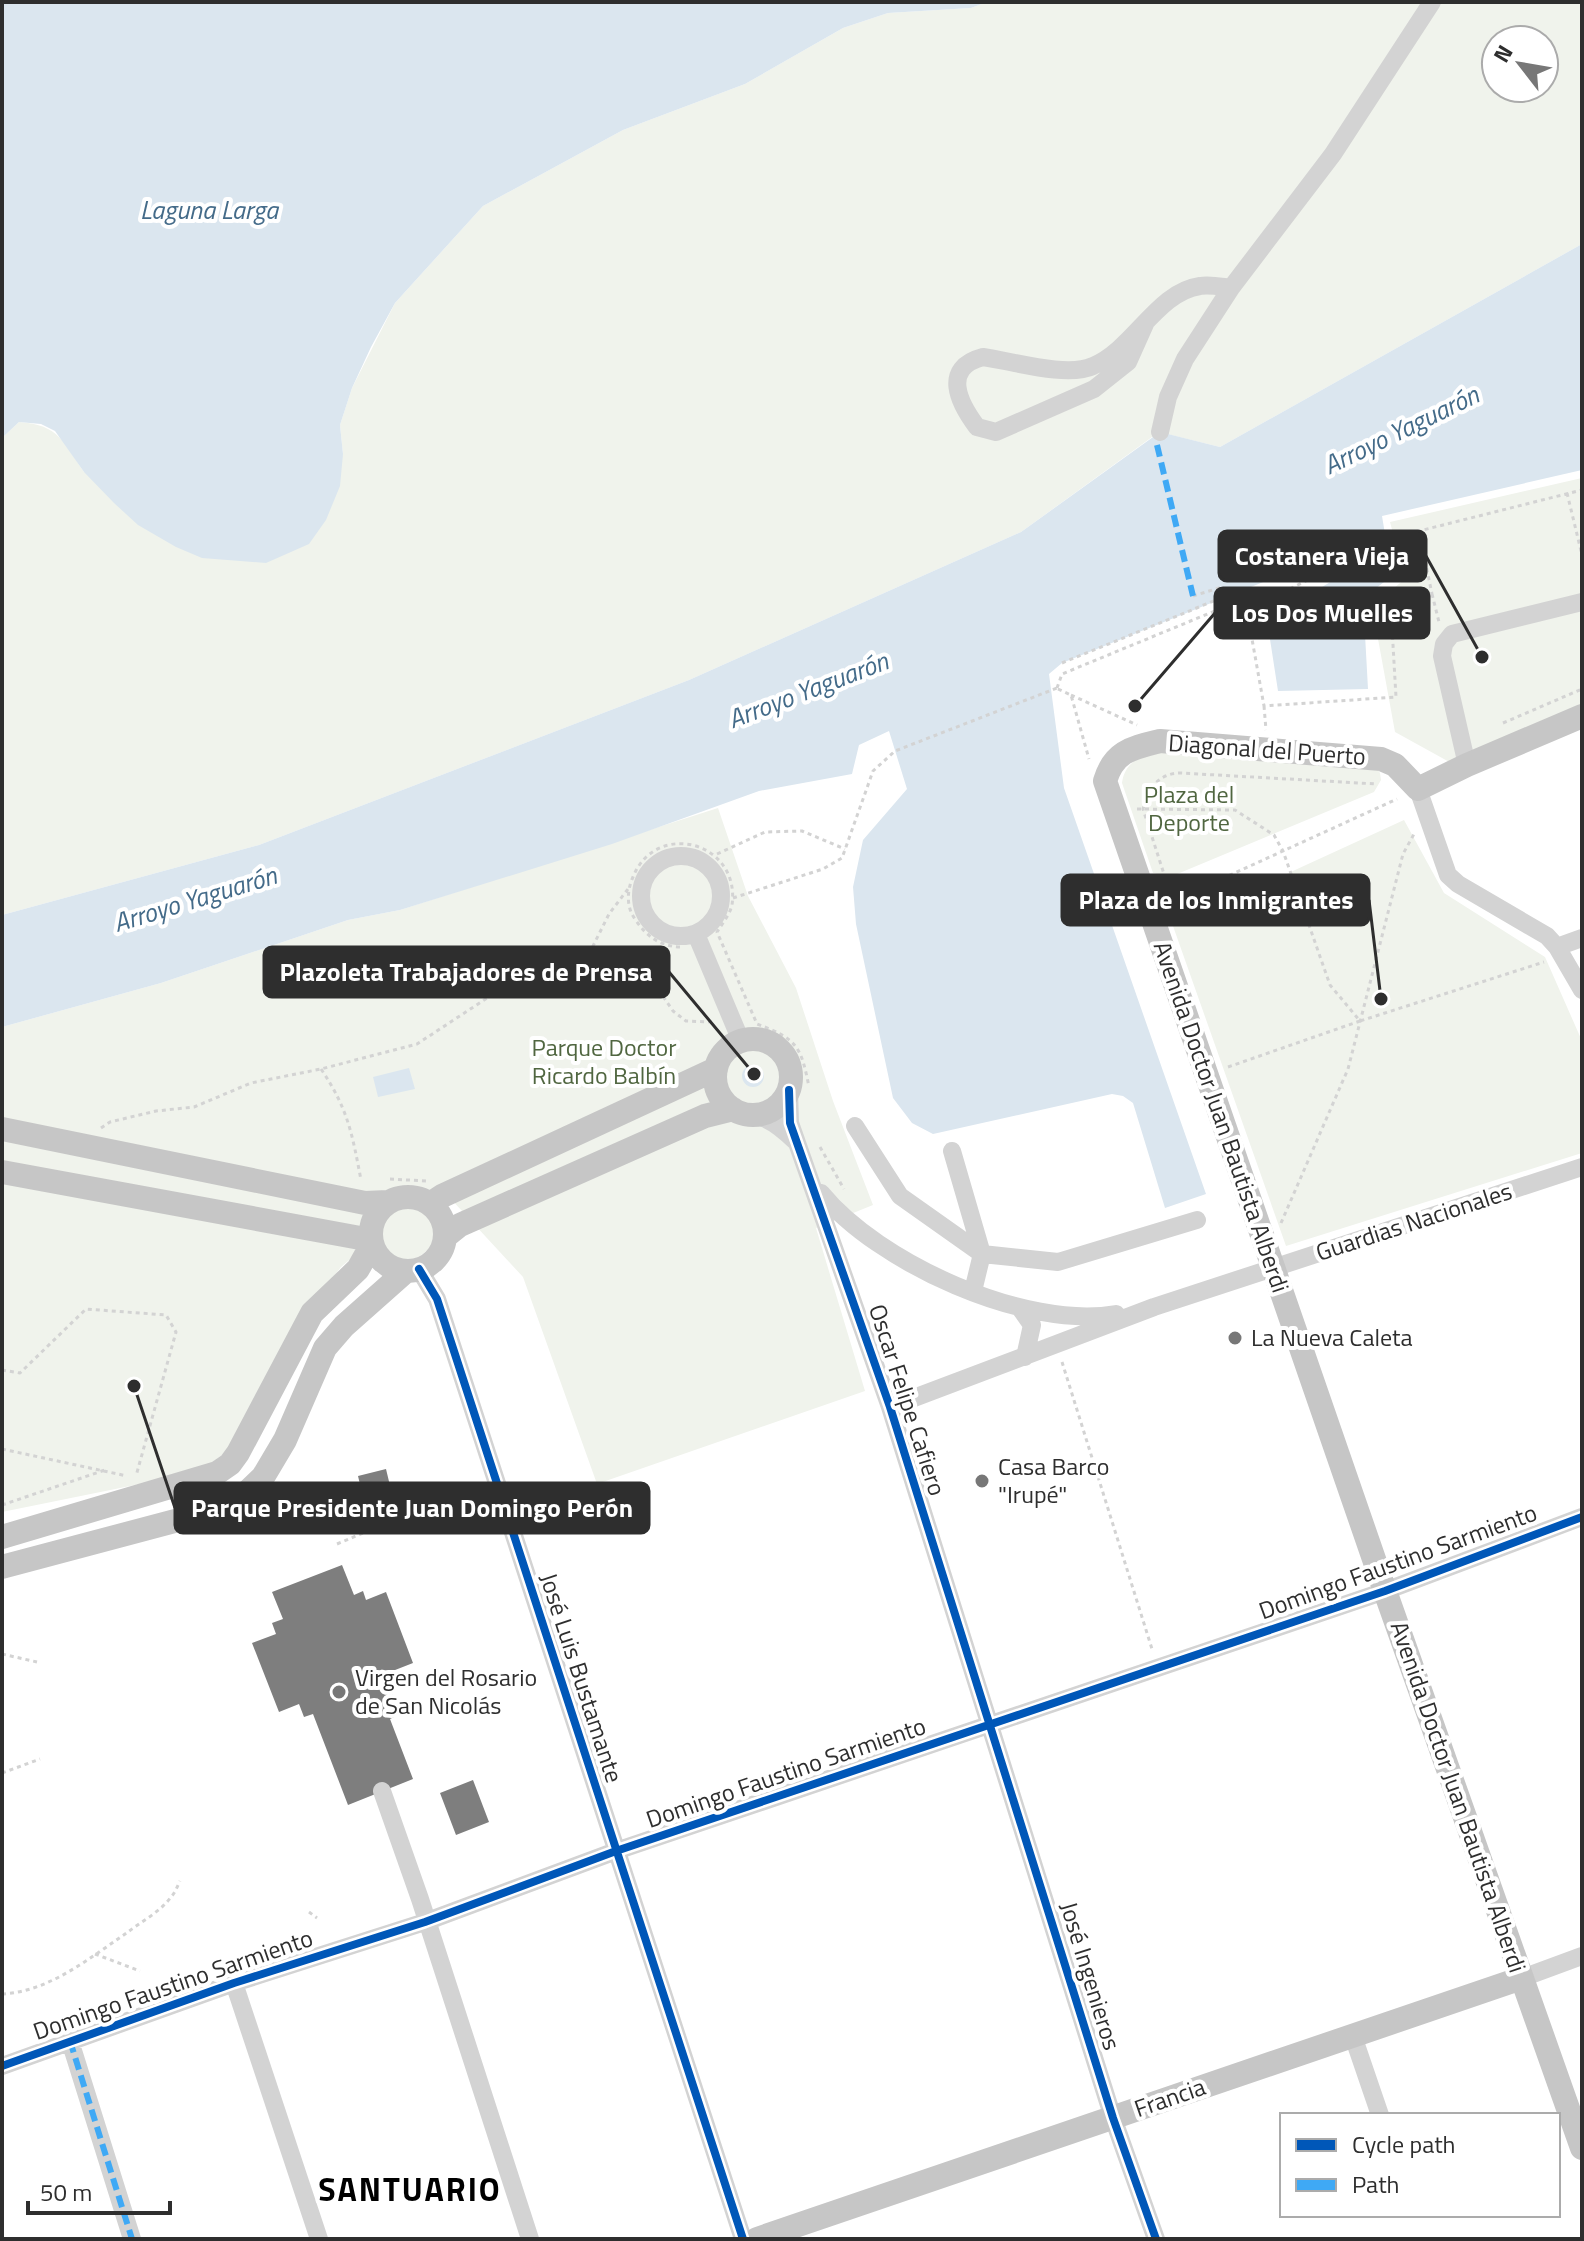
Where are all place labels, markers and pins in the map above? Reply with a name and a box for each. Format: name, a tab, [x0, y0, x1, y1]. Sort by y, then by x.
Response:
callout: Costanera Vieja	[1219, 531, 1426, 581]
callout: Los Dos Muelles	[1215, 588, 1429, 638]
callout: Plaza de los Inmigrantes	[1062, 875, 1369, 925]
callout: Plazoleta Trabajadores de Prensa	[264, 947, 669, 997]
place label: La Nueva Caleta	[1251, 1319, 1412, 1355]
marker: La Nueva Caleta	[1226, 1329, 1244, 1347]
place label: Casa Barco "Irupé"	[998, 1448, 1109, 1512]
marker: Casa Barco "Irupé"	[973, 1472, 991, 1490]
callout: Parque Presidente Juan Domingo Perón	[175, 1483, 649, 1533]
place label: Virgen del Rosario de San Nicolás	[355, 1659, 537, 1723]
marker: Virgen del Rosario de San Nicolás	[330, 1683, 348, 1701]

